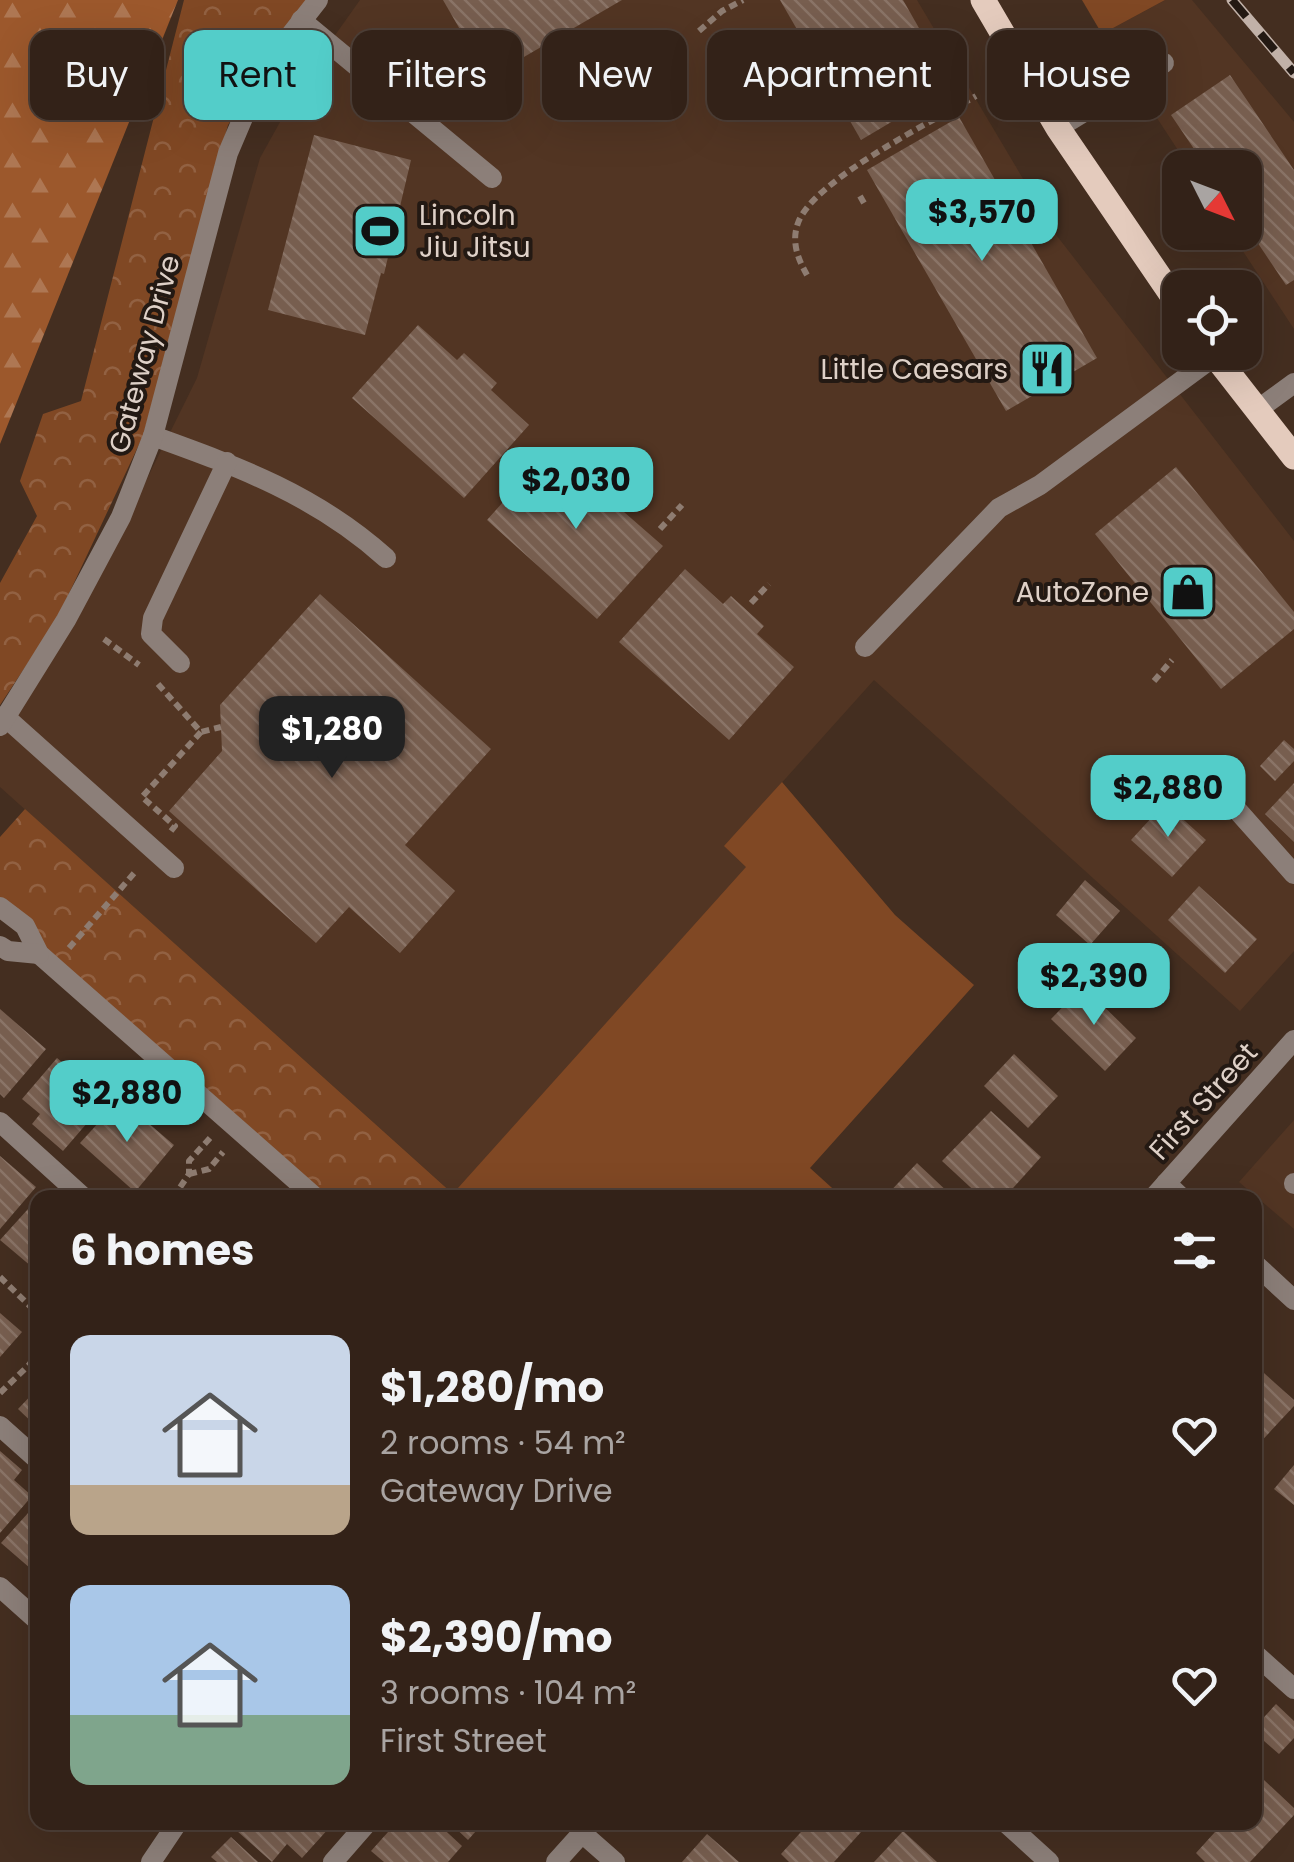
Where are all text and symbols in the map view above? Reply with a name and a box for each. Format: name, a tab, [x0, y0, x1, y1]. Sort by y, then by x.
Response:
chip: Buy	[30, 30, 164, 120]
chip: Rent	[184, 30, 332, 120]
chip: Filters	[352, 30, 522, 120]
chip: New	[542, 30, 687, 120]
chip: Apartment	[707, 30, 967, 120]
chip: House	[987, 30, 1166, 120]
north arrow	[1162, 150, 1262, 250]
map controls	[1162, 150, 1262, 370]
pin: $3,570	[901, 179, 1063, 264]
text: $3,570	[928, 189, 1036, 234]
place label: Lincoln Jiu Jitsu	[419, 196, 531, 267]
sports icon: Lincoln Jiu Jitsu	[350, 201, 410, 261]
street label: Gateway Drive	[99, 251, 190, 458]
button: locate	[1162, 270, 1262, 370]
restaurant icon: Little Caesars	[1017, 339, 1077, 399]
place label: Little Caesars	[820, 350, 1008, 389]
pin: $2,030	[495, 447, 657, 532]
text: $2,030	[521, 457, 631, 502]
shop icon: AutoZone	[1158, 562, 1218, 622]
place label: AutoZone	[1016, 573, 1149, 612]
pin: $1,280	[251, 696, 413, 781]
text: $1,280	[281, 706, 383, 751]
pin: $2,880	[1087, 755, 1249, 840]
text: $2,880	[1113, 765, 1223, 810]
pin: $2,390	[1013, 943, 1175, 1028]
text: $2,390	[1040, 953, 1148, 998]
street label: First Street	[1140, 1034, 1267, 1169]
pin: $2,880	[46, 1060, 208, 1145]
text: $2,880	[72, 1070, 182, 1115]
text: 6 homes	[70, 1221, 255, 1280]
icon: filters	[1167, 1223, 1222, 1278]
text: $1,280/mo	[380, 1358, 604, 1417]
icon: home	[150, 1375, 270, 1495]
icon: heart	[1167, 1408, 1222, 1463]
text: 2 rooms · 54 m²	[380, 1420, 626, 1465]
text: Gateway Drive	[380, 1468, 613, 1513]
text: $2,390/mo	[380, 1608, 613, 1667]
icon: home	[150, 1625, 270, 1745]
icon: heart	[1167, 1658, 1222, 1713]
text: 3 rooms · 104 m²	[380, 1670, 636, 1715]
text: First Street	[380, 1718, 547, 1763]

